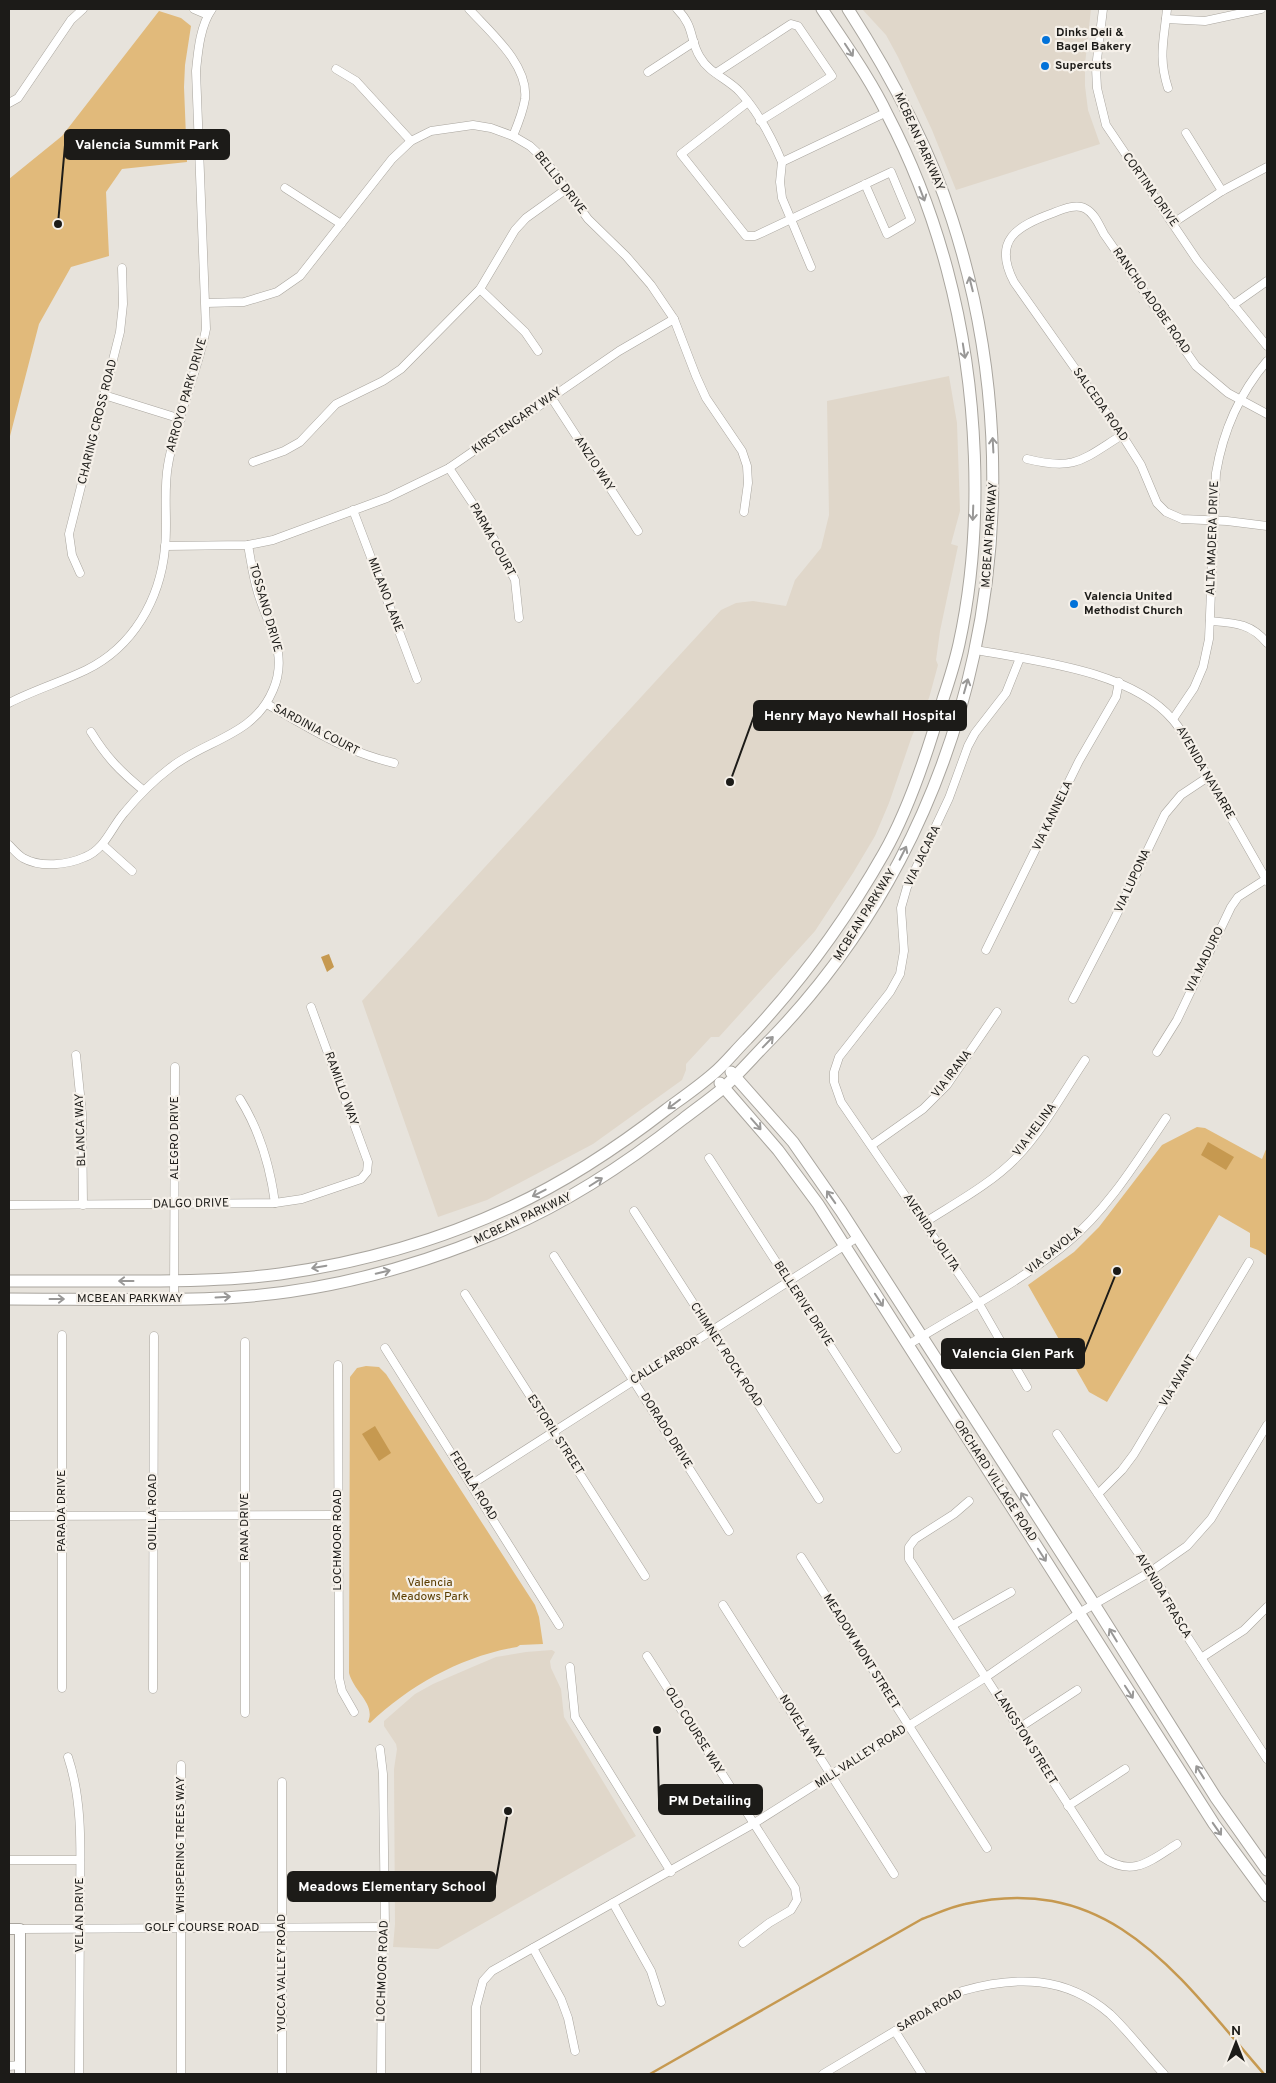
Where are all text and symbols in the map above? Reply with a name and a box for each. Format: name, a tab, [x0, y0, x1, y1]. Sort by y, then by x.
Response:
place label: Dinks Deli & Bagel Bakery	[1056, 25, 1131, 55]
marker: Dinks Deli & Bagel Bakery	[1040, 34, 1052, 46]
one-way arrow	[844, 42, 854, 56]
place label: Supercuts	[1055, 58, 1112, 74]
marker: Supercuts	[1039, 60, 1051, 72]
street label: MCBEAN PARKWAY	[890, 90, 948, 194]
callout: Valencia Summit Park	[65, 130, 229, 159]
text: Valencia Summit Park	[75, 137, 219, 154]
street label: BELLIS DRIVE	[530, 148, 590, 218]
street label: CORTINA DRIVE	[1118, 150, 1182, 230]
one-way arrow	[918, 186, 927, 201]
street label: RANCHO ADOBE ROAD	[1108, 245, 1194, 357]
one-way arrow	[966, 277, 975, 293]
street label: ARROYO PARK DRIVE	[163, 336, 211, 454]
one-way arrow	[960, 342, 970, 358]
street label: CHARING CROSS ROAD	[75, 358, 121, 486]
street label: SALCEDA ROAD	[1069, 365, 1131, 445]
street label: KIRSTENGARY WAY	[469, 384, 565, 458]
street label: ANZIO WAY	[570, 433, 618, 495]
one-way arrow	[989, 437, 998, 453]
street label: ALTA MADERA DRIVE	[1203, 480, 1223, 596]
street label: MCBEAN PARKWAY	[978, 481, 1002, 588]
street label: PARMA COURT	[465, 501, 519, 579]
one-way arrow	[969, 504, 978, 520]
street label: MILANO LANE	[364, 556, 406, 634]
street label: TOSSANO DRIVE	[245, 562, 285, 654]
place label: Valencia United Methodist Church	[1084, 589, 1183, 619]
marker: Valencia United Methodist Church	[1068, 598, 1080, 610]
one-way arrow	[962, 679, 972, 695]
street label: SARDINIA COURT	[270, 700, 362, 760]
callout: Henry Mayo Newhall Hospital	[754, 701, 966, 730]
text: Henry Mayo Newhall Hospital	[764, 708, 956, 725]
street label: AVENIDA NAVARRE	[1172, 724, 1238, 822]
street label: VIA KANNELA	[1029, 778, 1077, 854]
street label: VIA JACARA	[901, 823, 945, 889]
one-way arrow	[899, 846, 908, 861]
street label: VIA LUPONA	[1111, 846, 1155, 916]
street label: MCBEAN PARKWAY	[830, 866, 900, 964]
street label: VIA MADURO	[1182, 924, 1228, 996]
one-way arrow	[762, 1036, 774, 1048]
street label: VIA IRANA	[928, 1047, 976, 1101]
street label: RAMILLO WAY	[320, 1050, 362, 1128]
street label: BLANCA WAY	[72, 1093, 90, 1167]
street label: ALEGRO DRIVE	[167, 1096, 183, 1180]
one-way arrow	[667, 1099, 681, 1109]
street label: VIA HELINA	[1010, 1100, 1060, 1160]
one-way arrow	[750, 1117, 761, 1130]
one-way arrow	[589, 1176, 603, 1186]
street label: MCBEAN PARKWAY	[472, 1189, 575, 1249]
one-way arrow	[531, 1189, 546, 1199]
one-way arrow	[826, 1190, 836, 1204]
street label: AVENIDA JOLITA	[899, 1191, 963, 1275]
street label: DALGO DRIVE	[153, 1195, 229, 1213]
street label: VIA GAVOLA	[1023, 1223, 1085, 1279]
street label: BELLERIVE DRIVE	[769, 1258, 837, 1350]
one-way arrow	[311, 1263, 327, 1273]
one-way arrow	[375, 1267, 391, 1276]
one-way arrow	[118, 1276, 134, 1286]
street label: MCBEAN PARKWAY	[77, 1291, 183, 1307]
one-way arrow	[215, 1293, 231, 1302]
one-way arrow	[874, 1293, 884, 1307]
one-way arrow	[49, 1294, 65, 1304]
street label: CHIMNEY ROCK ROAD	[686, 1300, 766, 1410]
street label: CALLE ARBOR	[627, 1333, 703, 1389]
callout: Valencia Glen Park	[942, 1339, 1084, 1368]
text: Valencia Glen Park	[952, 1346, 1075, 1363]
street label: VIA AVANT	[1156, 1352, 1200, 1410]
street label: DORADO DRIVE	[636, 1390, 696, 1472]
street label: ESTORIL STREET	[523, 1392, 587, 1478]
street label: ORCHARD VILLAGE ROAD	[950, 1417, 1040, 1545]
street label: FEDALA ROAD	[445, 1448, 501, 1524]
street label: PARADA DRIVE	[54, 1470, 70, 1552]
street label: QUILLA ROAD	[145, 1474, 161, 1550]
street label: LOCHMOOR ROAD	[330, 1489, 346, 1591]
one-way arrow	[1020, 1492, 1030, 1506]
street label: RANA DRIVE	[237, 1493, 253, 1561]
one-way arrow	[1037, 1548, 1047, 1562]
street label: AVENIDA FRASCA	[1131, 1550, 1195, 1642]
park label: Valencia Meadows Park	[391, 1575, 469, 1605]
street label: MEADOW MONT STREET	[819, 1591, 903, 1713]
one-way arrow	[1107, 1629, 1117, 1643]
street label: OLD COURSE WAY	[661, 1684, 727, 1778]
one-way arrow	[1125, 1685, 1135, 1699]
street label: LANGSTON STREET	[990, 1688, 1060, 1788]
street label: NOVELA WAY	[775, 1692, 827, 1762]
street label: MILL VALLEY ROAD	[812, 1721, 910, 1793]
one-way arrow	[1194, 1766, 1204, 1780]
street label: WHISPERING TREES WAY	[173, 1776, 189, 1914]
callout: PM Detailing	[659, 1785, 762, 1814]
text: PM Detailing	[669, 1793, 751, 1810]
one-way arrow	[1212, 1822, 1222, 1836]
callout: Meadows Elementary School	[288, 1872, 495, 1901]
street label: VELAN DRIVE	[72, 1877, 88, 1953]
text: Meadows Elementary School	[298, 1879, 486, 1896]
street label: YUCCA VALLEY ROAD	[274, 1914, 290, 2032]
street label: GOLF COURSE ROAD	[144, 1920, 260, 1936]
street label: LOCHMOOR ROAD	[373, 1920, 393, 2022]
street label: SARDA ROAD	[894, 1986, 966, 2036]
north arrow	[1211, 2018, 1261, 2068]
text: N	[1231, 2023, 1241, 2040]

